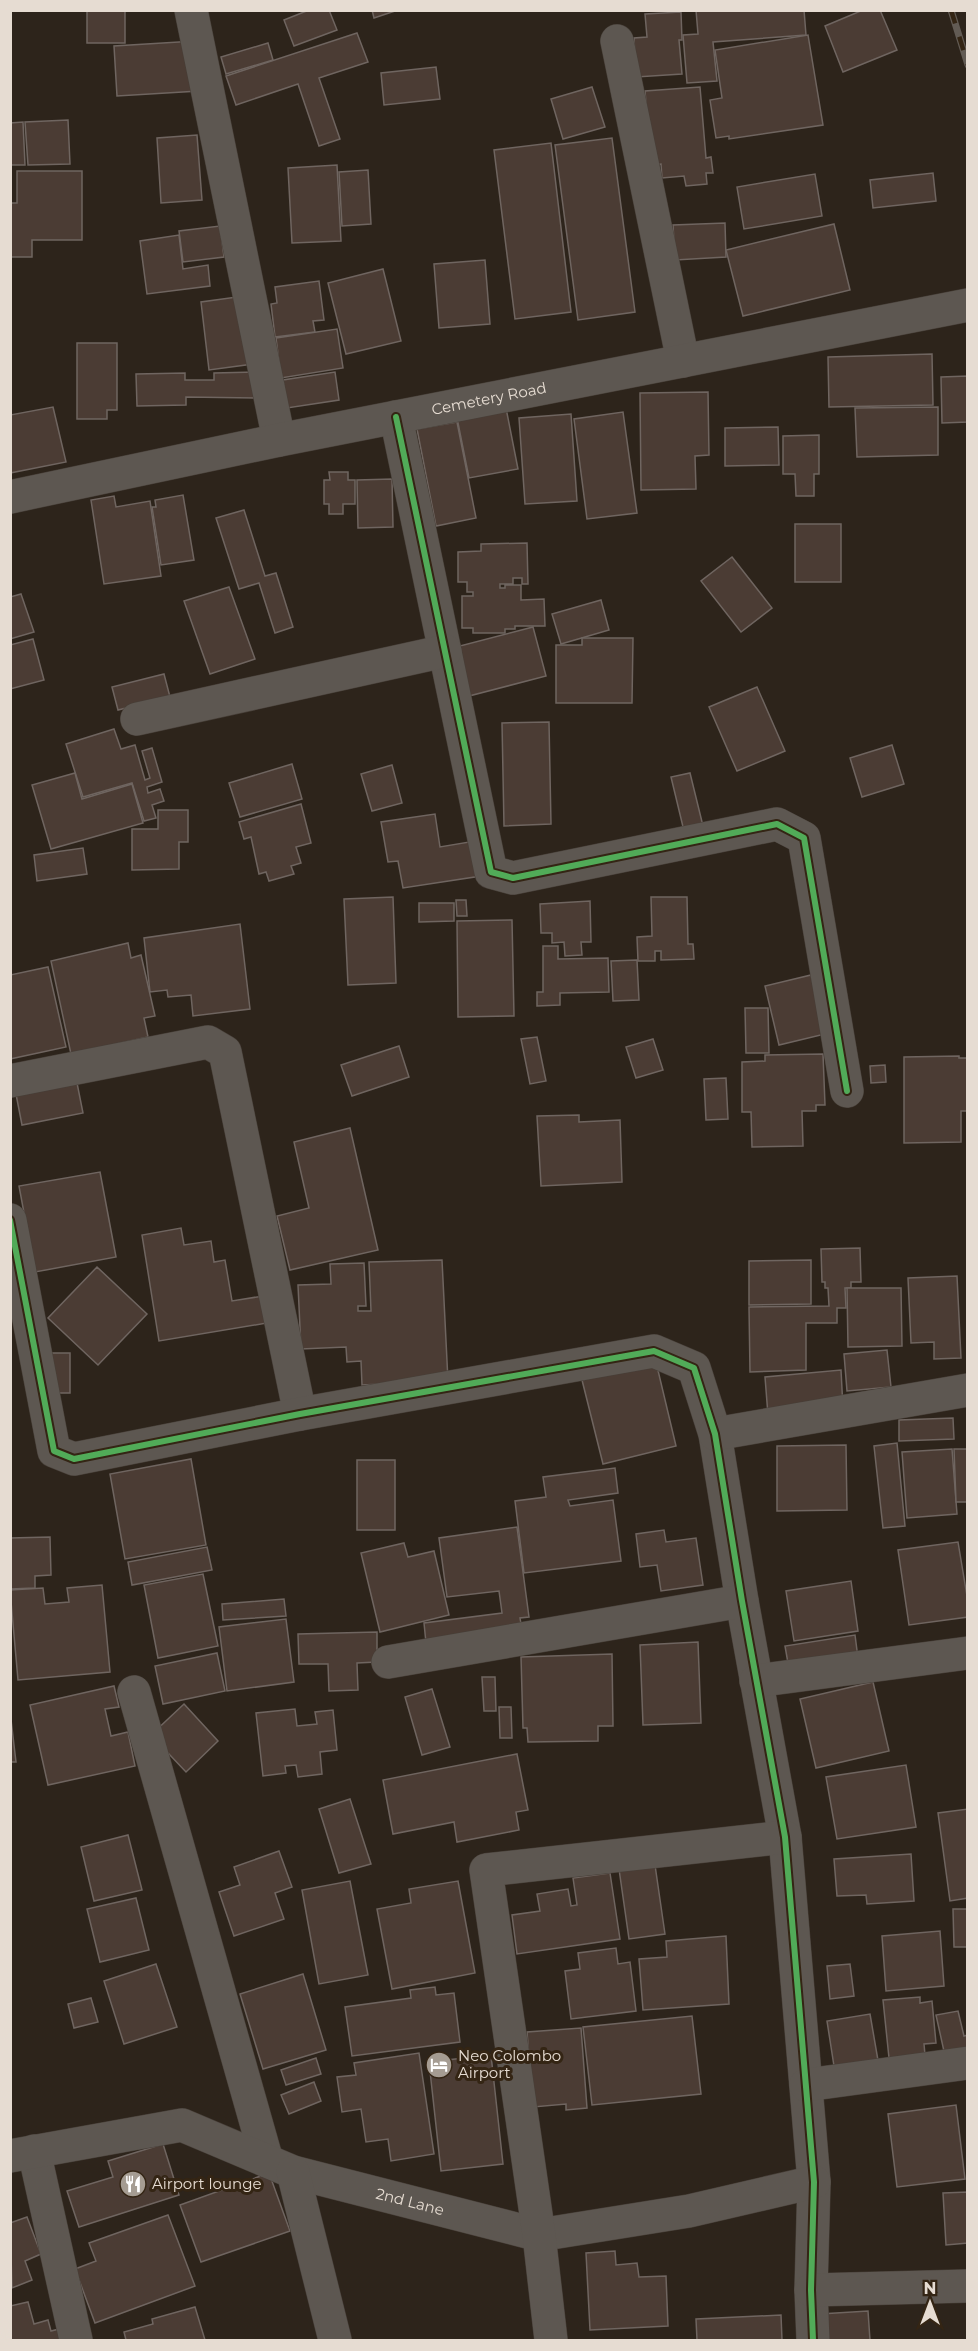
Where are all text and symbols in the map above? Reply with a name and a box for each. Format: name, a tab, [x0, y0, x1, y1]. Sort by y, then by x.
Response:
street label: Cemetery Road	[430, 378, 548, 419]
place label: Neo Colombo Airport	[458, 2046, 561, 2082]
hotel icon: Neo Colombo Airport	[424, 2050, 454, 2080]
restaurant icon: Airport lounge	[118, 2169, 148, 2199]
place label: Airport lounge	[152, 2174, 262, 2193]
street label: 2nd Lane	[374, 2184, 446, 2219]
north arrow	[900, 2273, 960, 2333]
text: N	[924, 2279, 936, 2298]

